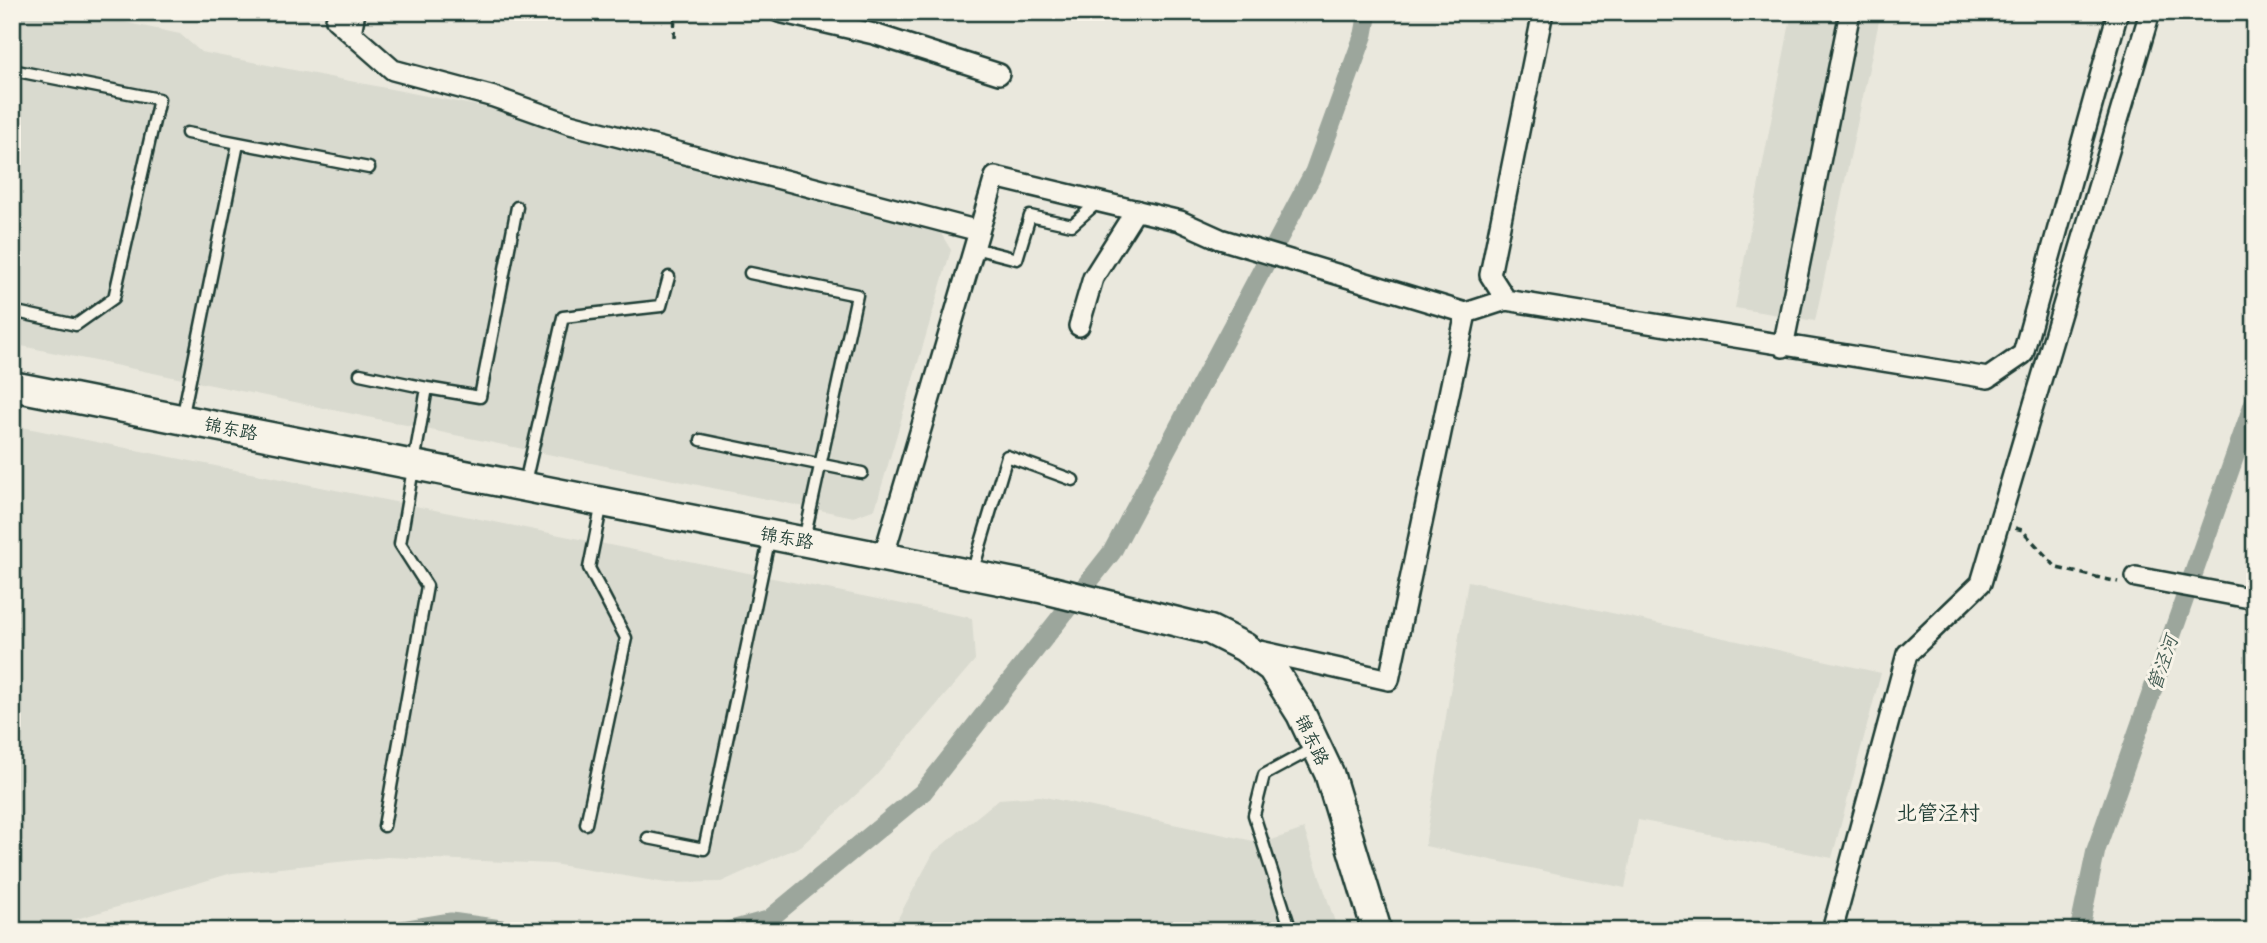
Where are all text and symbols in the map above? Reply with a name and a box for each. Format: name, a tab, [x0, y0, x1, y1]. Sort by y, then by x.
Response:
street label: 锦东路	[202, 409, 260, 446]
street label: 锦东路	[758, 519, 816, 555]
water label: 管泾河	[2139, 628, 2185, 694]
street label: 锦东路	[1289, 709, 1337, 770]
district label: 北管泾村	[1896, 795, 1980, 827]

